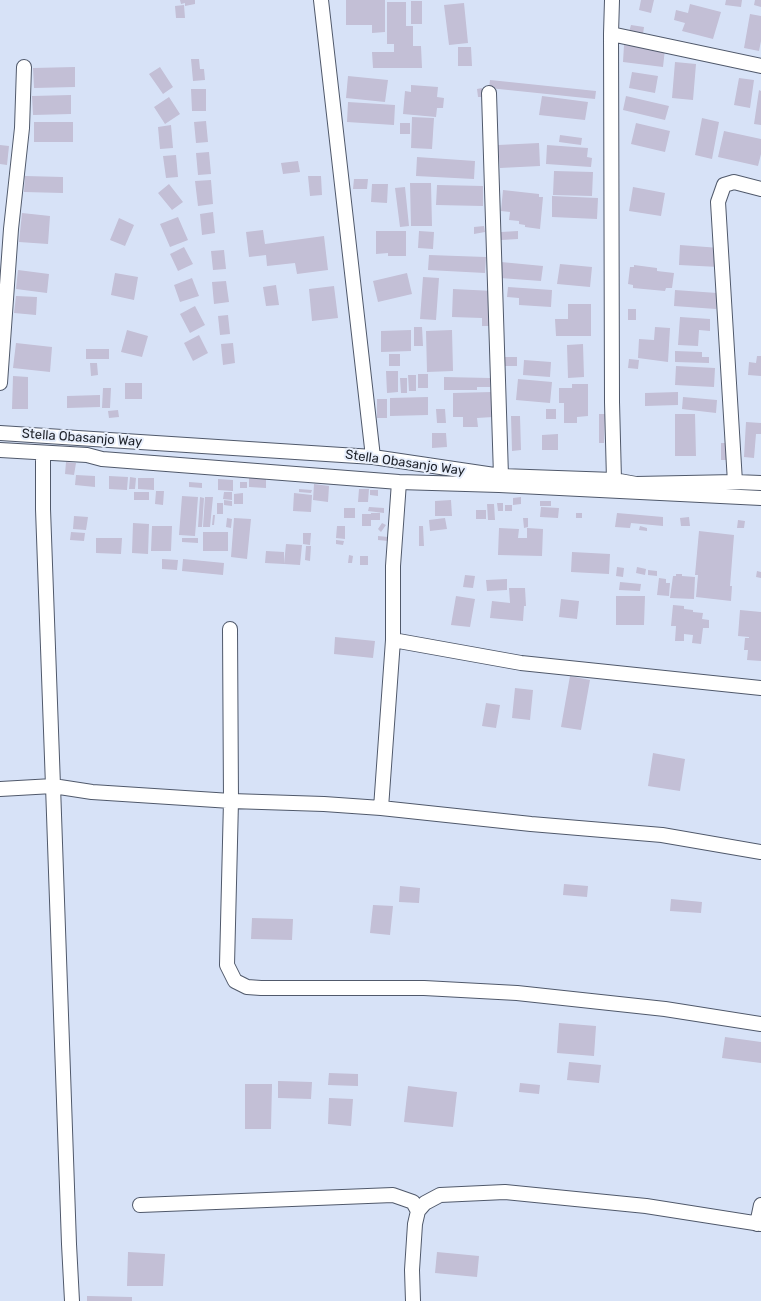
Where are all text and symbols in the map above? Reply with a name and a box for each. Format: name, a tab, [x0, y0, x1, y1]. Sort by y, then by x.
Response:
street label: Stella Obasanjo Way	[21, 426, 143, 450]
street label: Stella Obasanjo Way	[344, 447, 466, 479]

